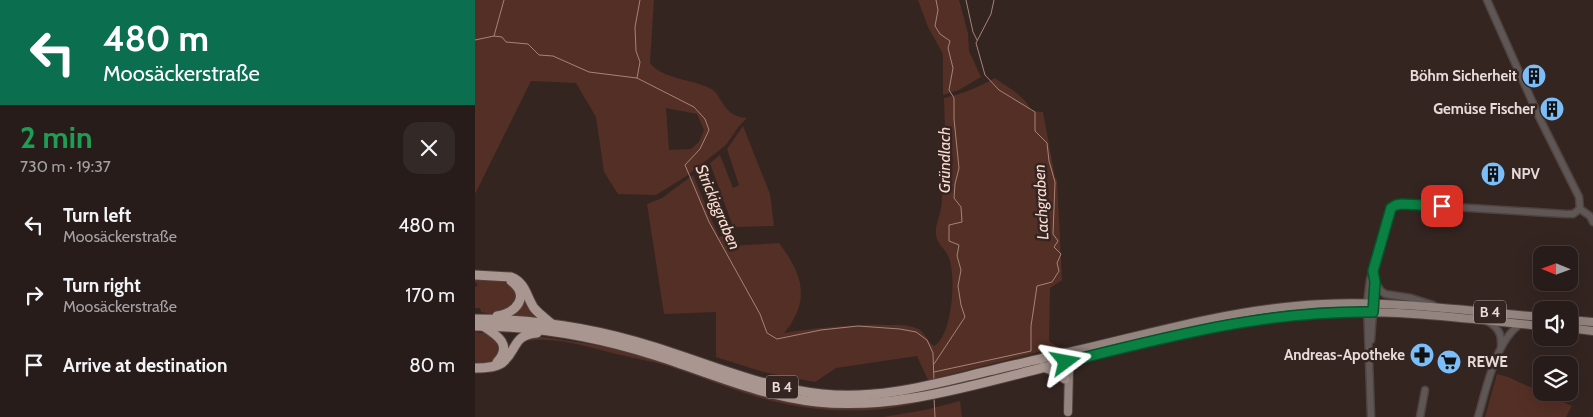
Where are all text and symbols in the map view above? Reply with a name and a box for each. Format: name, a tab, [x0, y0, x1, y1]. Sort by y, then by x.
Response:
text: 480 m	[103, 17, 209, 60]
icon: left	[20, 20, 85, 85]
text: Moosäckerstraße	[103, 60, 260, 87]
building icon: Böhm Sicherheit	[1521, 63, 1547, 89]
place label: Böhm Sicherheit	[1410, 67, 1517, 85]
building icon: Gemüse Fischer	[1539, 96, 1565, 122]
place label: Gemüse Fischer	[1433, 100, 1535, 118]
text: 2 min	[20, 119, 92, 156]
button: close	[403, 122, 455, 174]
water label: Gründlach	[935, 127, 954, 193]
text: 730 m · 19:37	[20, 157, 111, 176]
building icon: NPV	[1480, 161, 1506, 187]
water label: Strickiggraben	[692, 162, 744, 252]
water label: Lachgraben	[1030, 164, 1052, 240]
place label: NPV	[1511, 165, 1541, 183]
pin	[1421, 185, 1463, 227]
icon: arrive	[1428, 192, 1456, 220]
text: Turn left	[63, 204, 131, 227]
icon: left	[20, 211, 48, 239]
text: 480 m	[398, 214, 455, 237]
text: Moosäckerstraße	[63, 227, 177, 246]
north arrow	[1533, 246, 1577, 291]
map controls	[1533, 246, 1578, 401]
text: Turn right	[63, 274, 141, 297]
icon: right	[20, 281, 48, 309]
text: 170 m	[405, 284, 455, 307]
text: Moosäckerstraße	[63, 297, 177, 316]
road number: B 4	[1474, 300, 1506, 324]
button: sound	[1533, 301, 1578, 346]
position arrow	[1039, 335, 1091, 387]
pharmacy icon: Andreas-Apotheke	[1409, 342, 1435, 368]
place label: Andreas-Apotheke	[1284, 346, 1405, 364]
supermarket icon: REWE	[1436, 349, 1462, 375]
icon: arrive	[20, 351, 48, 379]
place label: REWE	[1467, 353, 1508, 371]
text: Arrive at destination	[63, 354, 227, 377]
text: 80 m	[409, 354, 455, 377]
button: layers	[1533, 356, 1578, 401]
road number: B 4	[766, 376, 798, 398]

